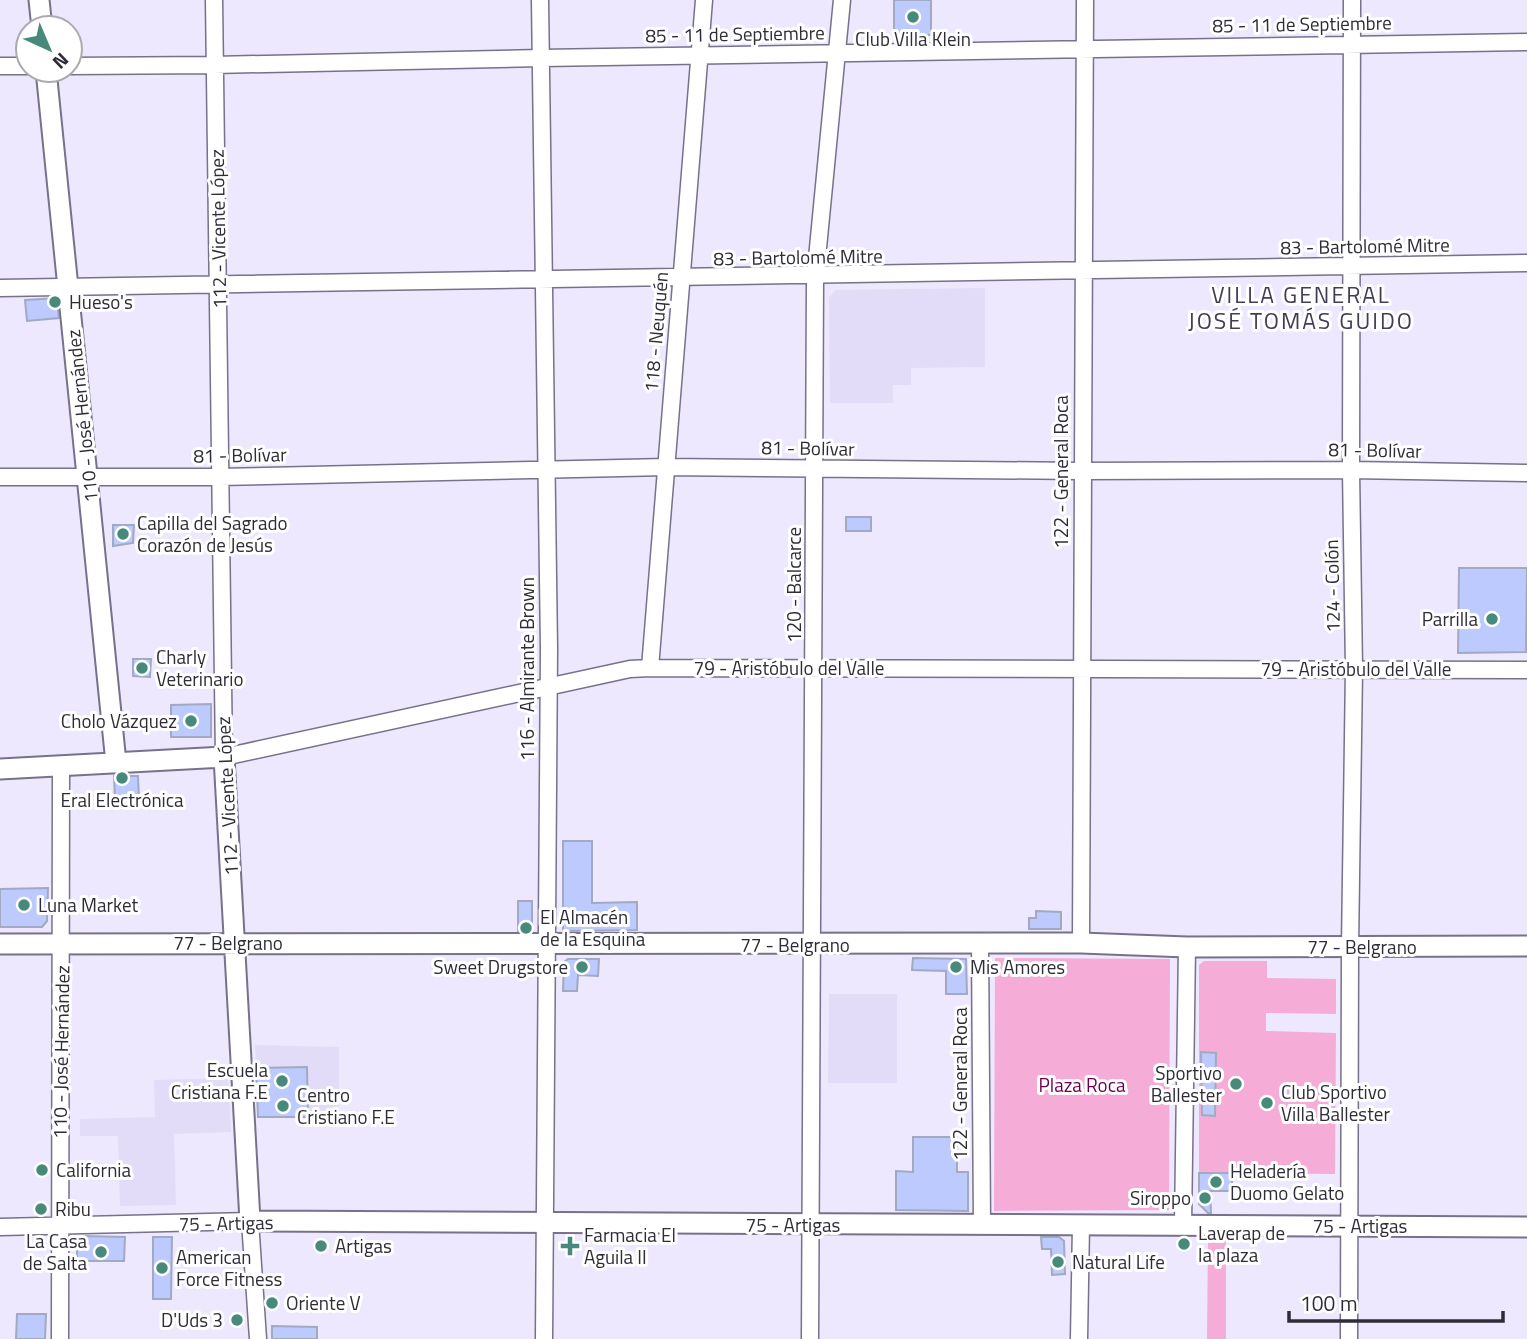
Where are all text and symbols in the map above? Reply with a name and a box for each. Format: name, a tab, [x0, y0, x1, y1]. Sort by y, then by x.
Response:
street label: 85 - 11 de Septiembre	[1212, 7, 1392, 40]
marker: Club Villa Klein	[905, 9, 921, 25]
north arrow	[14, 14, 84, 84]
street label: 85 - 11 de Septiembre	[645, 17, 825, 50]
place label: Club Villa Klein	[855, 24, 971, 53]
text: N	[46, 47, 76, 77]
street label: 112 - Vicente López	[202, 149, 233, 309]
street label: 83 - Bartolomé Mitre	[1280, 230, 1450, 261]
street label: 83 - Bartolomé Mitre	[713, 241, 883, 272]
street label: 118 - Neuquén	[636, 270, 675, 393]
district label: VILLA GENERAL JOSÉ TOMÁS GUIDO	[1188, 277, 1414, 338]
place label: Hueso's	[69, 287, 133, 316]
marker: Hueso's	[47, 294, 63, 310]
street label: 110 - José Hernández	[58, 328, 105, 504]
street label: 122 - General Roca	[1046, 395, 1075, 549]
street label: 81 - Bolívar	[761, 432, 855, 463]
street label: 81 - Bolívar	[1328, 434, 1422, 465]
street label: 81 - Bolívar	[193, 439, 287, 470]
place label: Capilla del Sagrado Corazón de Jesús	[137, 508, 287, 559]
marker: Capilla del Sagrado Corazón de Jesús	[115, 526, 131, 542]
street label: 120 - Balcarce	[779, 527, 808, 643]
street label: 124 - Colón	[1316, 539, 1347, 633]
street label: 116 - Almirante Brown	[512, 577, 541, 761]
place label: Parrilla	[1422, 604, 1478, 633]
marker: Parrilla	[1484, 611, 1500, 627]
place label: Charly Veterinario	[156, 642, 243, 693]
street label: 79 - Aristóbulo del Valle	[694, 653, 884, 682]
street label: 79 - Aristóbulo del Valle	[1261, 654, 1451, 683]
marker: Charly Veterinario	[134, 660, 150, 676]
place label: Cholo Vázquez	[61, 706, 177, 735]
marker: Cholo Vázquez	[183, 713, 199, 729]
street label: 112 - Vicente López	[208, 716, 245, 876]
marker: Eral Electrónica	[114, 770, 130, 786]
place label: Eral Electrónica	[60, 785, 184, 814]
place label: Luna Market	[38, 890, 138, 919]
marker: Luna Market	[16, 897, 32, 913]
place label: El Almacén de la Esquina	[540, 902, 646, 953]
marker: El Almacén de la Esquina	[518, 920, 534, 936]
street label: 77 - Belgrano	[173, 928, 283, 957]
street label: 77 - Belgrano	[740, 930, 850, 959]
street label: 77 - Belgrano	[1307, 932, 1417, 961]
place label: Sweet Drugstore	[433, 952, 568, 981]
place label: Mis Amores	[970, 952, 1065, 981]
marker: Sweet Drugstore	[574, 959, 590, 975]
marker: Mis Amores	[948, 959, 964, 975]
street label: 110 - José Hernández	[44, 965, 77, 1139]
street label: 122 - General Roca	[945, 1007, 974, 1161]
place label: Escuela Cristiana F.E	[171, 1055, 268, 1106]
place label: Sportivo Ballester	[1151, 1058, 1222, 1109]
park label: Plaza Roca	[1039, 1070, 1126, 1099]
marker: Escuela Cristiana F.E	[274, 1073, 290, 1089]
marker: Sportivo Ballester	[1228, 1076, 1244, 1092]
place label: Club Sportivo Villa Ballester	[1281, 1077, 1390, 1128]
place label: Centro Cristiano F.E	[297, 1080, 395, 1131]
marker: Club Sportivo Villa Ballester	[1259, 1095, 1275, 1111]
marker: Centro Cristiano F.E	[275, 1098, 291, 1114]
place label: California	[56, 1155, 131, 1184]
place label: Heladería Duomo Gelato	[1230, 1156, 1344, 1207]
marker: California	[34, 1162, 50, 1178]
marker: Heladería Duomo Gelato	[1208, 1174, 1224, 1190]
place label: Siroppo	[1130, 1183, 1191, 1212]
marker: Siroppo	[1197, 1190, 1213, 1206]
place label: Ribu	[55, 1194, 91, 1223]
marker: Ribu	[33, 1201, 49, 1217]
street label: 75 - Artigas	[178, 1207, 274, 1238]
street label: 75 - Artigas	[746, 1210, 841, 1239]
street label: 75 - Artigas	[1313, 1211, 1408, 1240]
place label: Laverap de la plaza	[1198, 1218, 1285, 1269]
place label: Farmacia El Aguila II	[584, 1220, 676, 1271]
place label: La Casa de Salta	[23, 1226, 87, 1277]
place label: Artigas	[335, 1231, 392, 1260]
marker: Laverap de la plaza	[1176, 1236, 1192, 1252]
marker: Artigas	[313, 1238, 329, 1254]
marker: Farmacia El Aguila II	[562, 1238, 578, 1254]
place label: American Force Fitness	[176, 1242, 282, 1293]
marker: La Casa de Salta	[93, 1244, 109, 1260]
place label: Natural Life	[1072, 1247, 1165, 1276]
marker: Natural Life	[1050, 1254, 1066, 1270]
marker: American Force Fitness	[154, 1260, 170, 1276]
scale bar	[1289, 1280, 1502, 1324]
text: 100 m	[1300, 1287, 1357, 1319]
place label: Oriente V	[286, 1288, 361, 1317]
marker: Oriente V	[264, 1295, 280, 1311]
place label: D'Uds 3	[161, 1305, 223, 1334]
marker: D'Uds 3	[229, 1312, 245, 1328]

